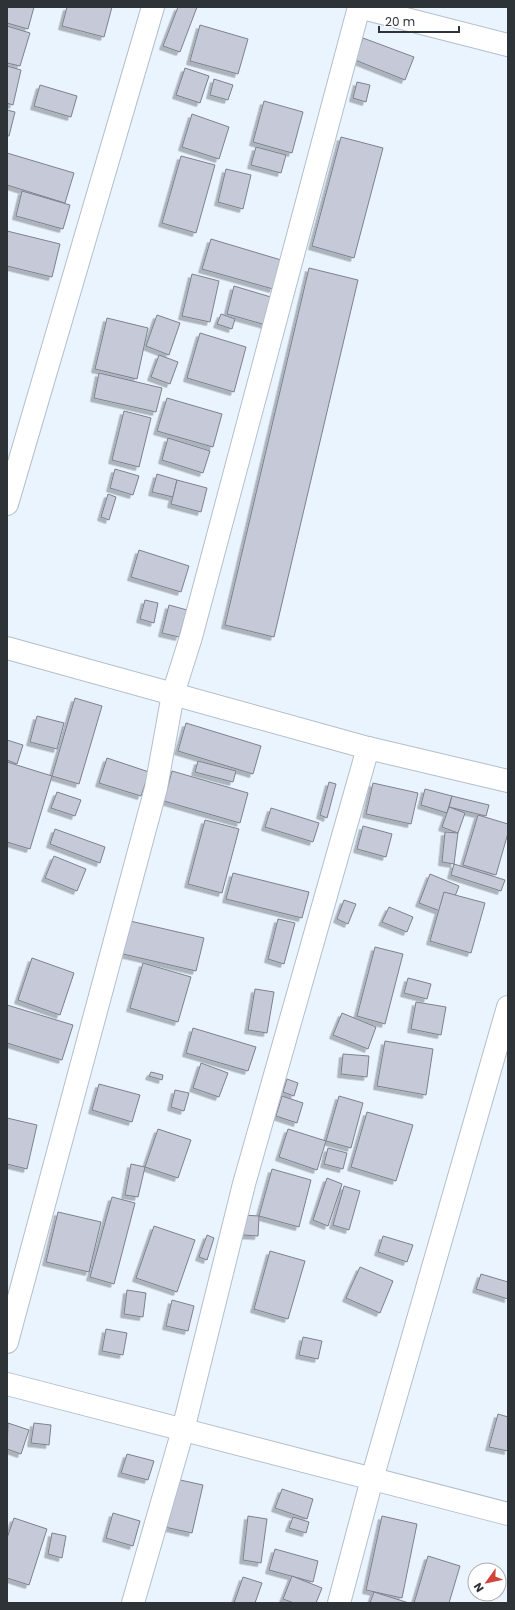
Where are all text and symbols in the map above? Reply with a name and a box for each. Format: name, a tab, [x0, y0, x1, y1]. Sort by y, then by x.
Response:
scale bar	[379, 8, 459, 34]
text: 20 m	[385, 13, 415, 30]
north arrow	[467, 1562, 507, 1602]
text: N	[470, 1580, 488, 1595]

